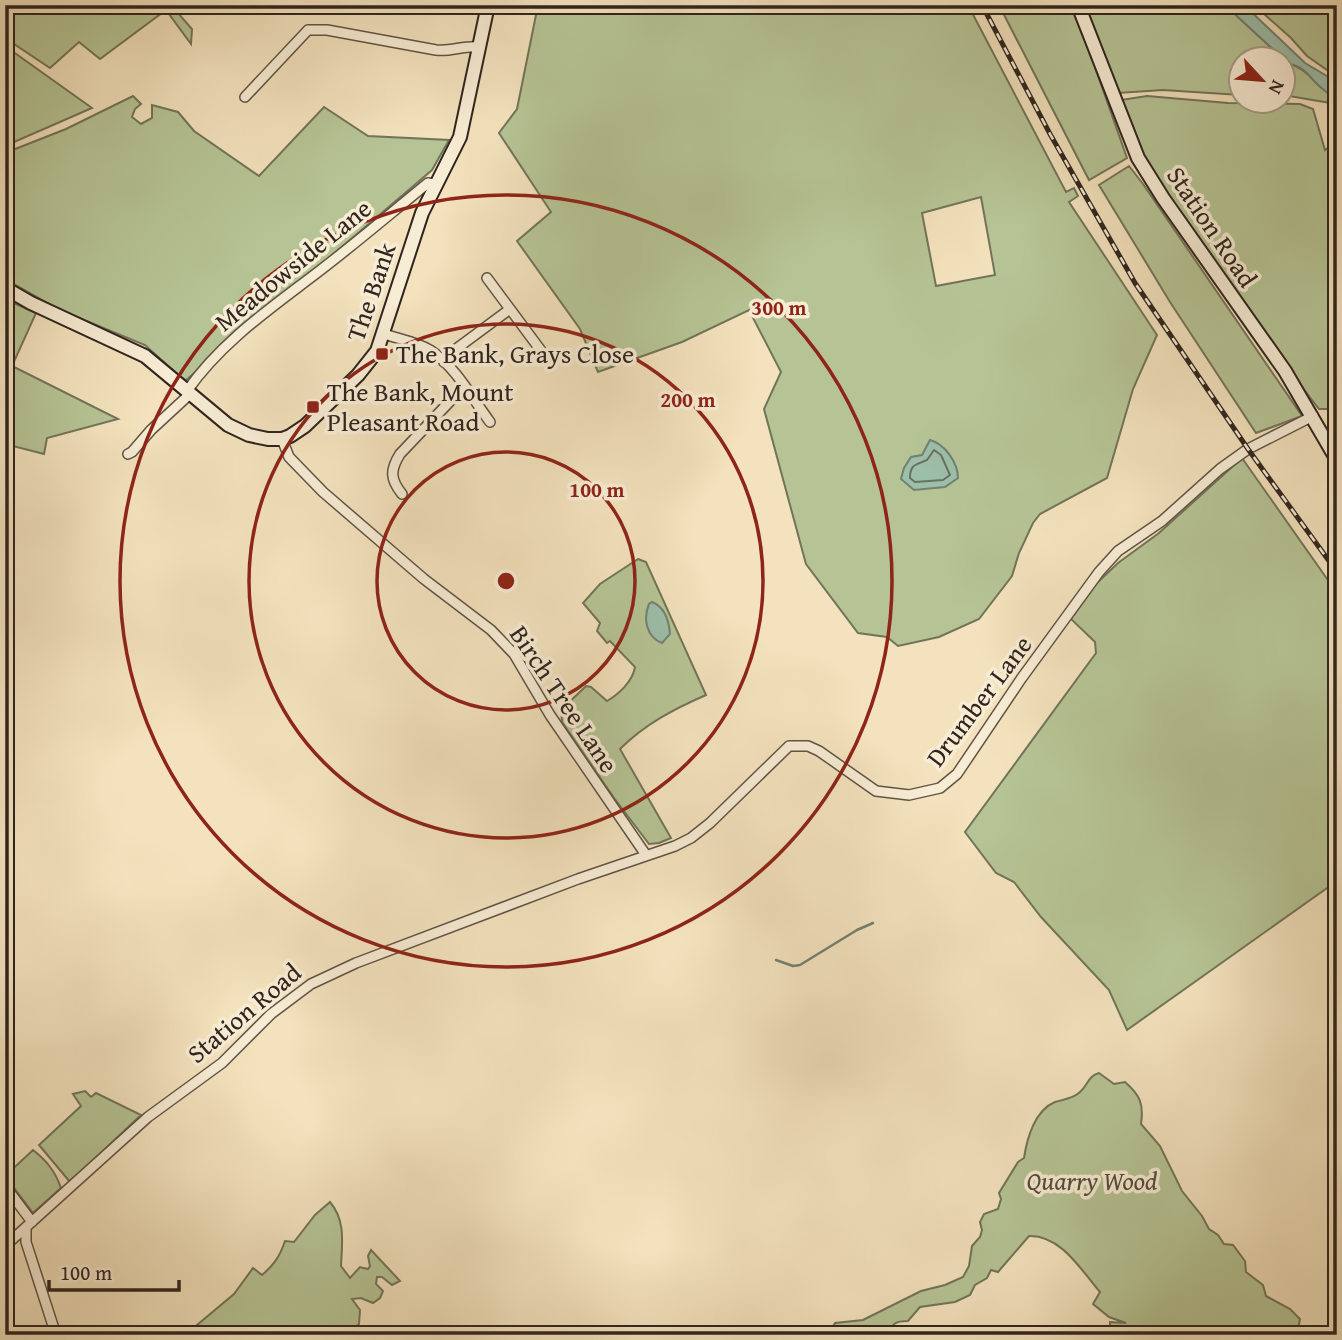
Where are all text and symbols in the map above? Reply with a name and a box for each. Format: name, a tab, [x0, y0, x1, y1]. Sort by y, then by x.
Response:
north arrow	[1226, 46, 1296, 116]
text: N	[1262, 76, 1293, 100]
street label: Station Road	[1157, 158, 1267, 295]
street label: Meadowside Lane	[206, 189, 380, 340]
street label: The Bank	[335, 237, 406, 346]
text: 300 m	[751, 292, 807, 323]
place label: The Bank, Grays Close	[396, 334, 634, 373]
marker: The Bank, Grays Close	[374, 346, 390, 362]
place label: The Bank, Mount Pleasant Road	[327, 372, 513, 441]
text: 200 m	[660, 384, 716, 415]
marker: The Bank, Mount Pleasant Road	[305, 399, 321, 415]
text: 100 m	[569, 474, 625, 505]
centre of rings	[494, 569, 518, 593]
street label: Birch Tree Lane	[501, 617, 628, 780]
street label: Drumber Lane	[916, 627, 1041, 775]
street label: Station Road	[178, 953, 309, 1072]
park label: Quarry Wood	[1027, 1161, 1157, 1200]
scale bar	[49, 1249, 178, 1293]
text: 100 m	[60, 1257, 112, 1288]

